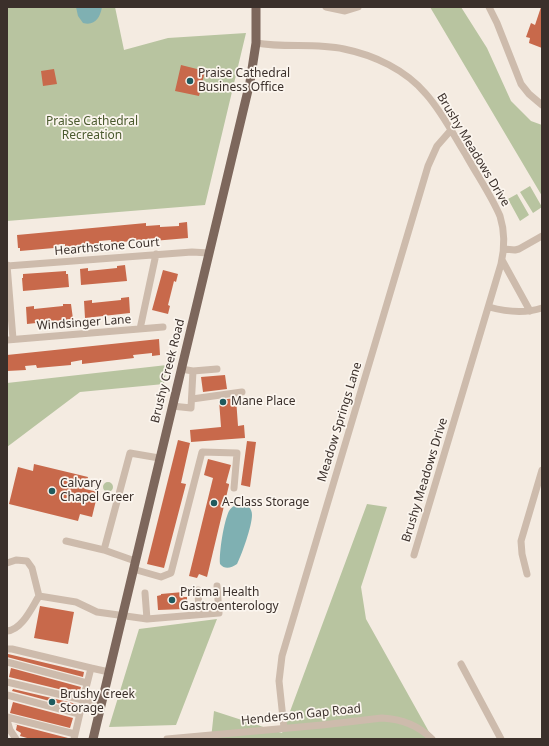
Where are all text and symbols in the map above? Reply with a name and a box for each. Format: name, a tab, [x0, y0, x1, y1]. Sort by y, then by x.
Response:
place label: Praise Cathedral Business Office	[198, 67, 290, 95]
marker: Praise Cathedral Business Office	[185, 76, 195, 86]
street label: Brushy Meadows Drive	[434, 91, 512, 209]
park label: Praise Cathedral Recreation	[46, 115, 138, 143]
street label: Hearthstone Court	[54, 235, 160, 259]
street label: Windsinger Lane	[36, 313, 132, 333]
street label: Brushy Creek Road	[148, 317, 188, 425]
street label: Meadow Springs Lane	[315, 360, 365, 484]
place label: Mane Place	[231, 395, 296, 409]
marker: Mane Place	[218, 397, 228, 407]
street label: Brushy Meadows Drive	[399, 416, 451, 544]
place label: Calvary Chapel Greer	[60, 477, 134, 505]
marker: Calvary Chapel Greer	[47, 486, 57, 496]
place label: A-Class Storage	[222, 496, 309, 510]
marker: A-Class Storage	[209, 498, 219, 508]
place label: Prisma Health Gastroenterology	[180, 586, 279, 614]
marker: Prisma Health Gastroenterology	[167, 595, 177, 605]
place label: Brushy Creek Storage	[60, 688, 135, 716]
marker: Brushy Creek Storage	[47, 697, 57, 707]
street label: Henderson Gap Road	[240, 702, 362, 728]

